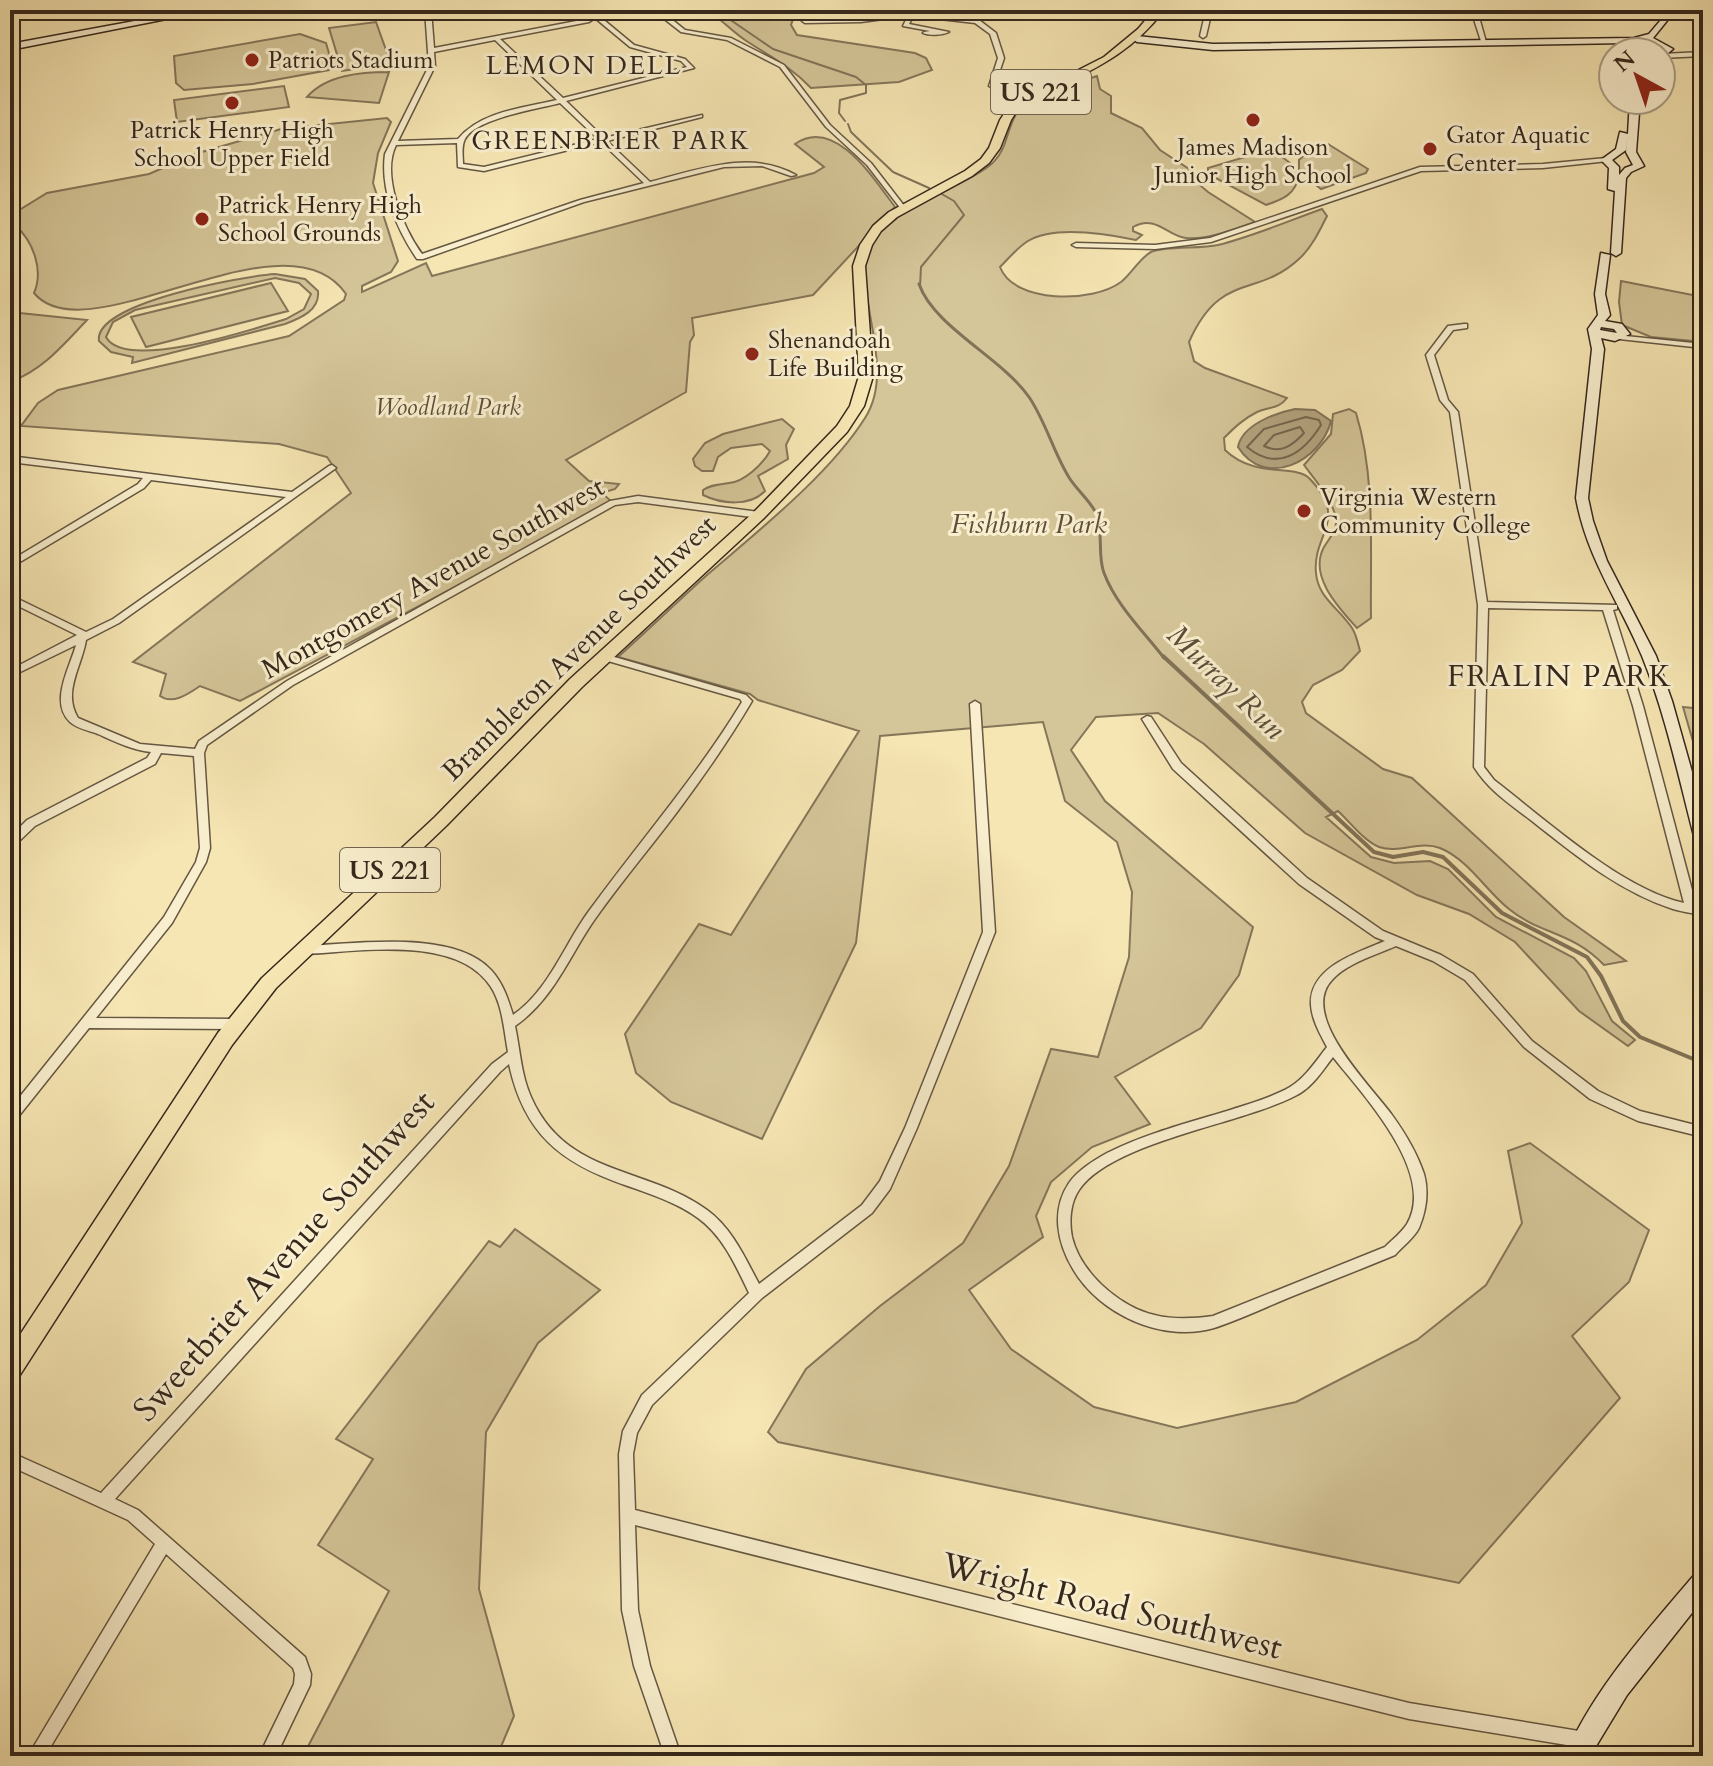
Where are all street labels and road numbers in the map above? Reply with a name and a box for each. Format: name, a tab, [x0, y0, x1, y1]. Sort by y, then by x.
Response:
road number: US 221	[991, 70, 1091, 114]
street label: Montgomery Avenue Southwest	[255, 468, 611, 688]
street label: Brambleton Avenue Southwest	[434, 507, 725, 789]
road number: US 221	[340, 848, 440, 892]
street label: Sweetbrier Avenue Southwest	[123, 1080, 445, 1431]
street label: Wright Road Southwest	[936, 1541, 1287, 1671]

